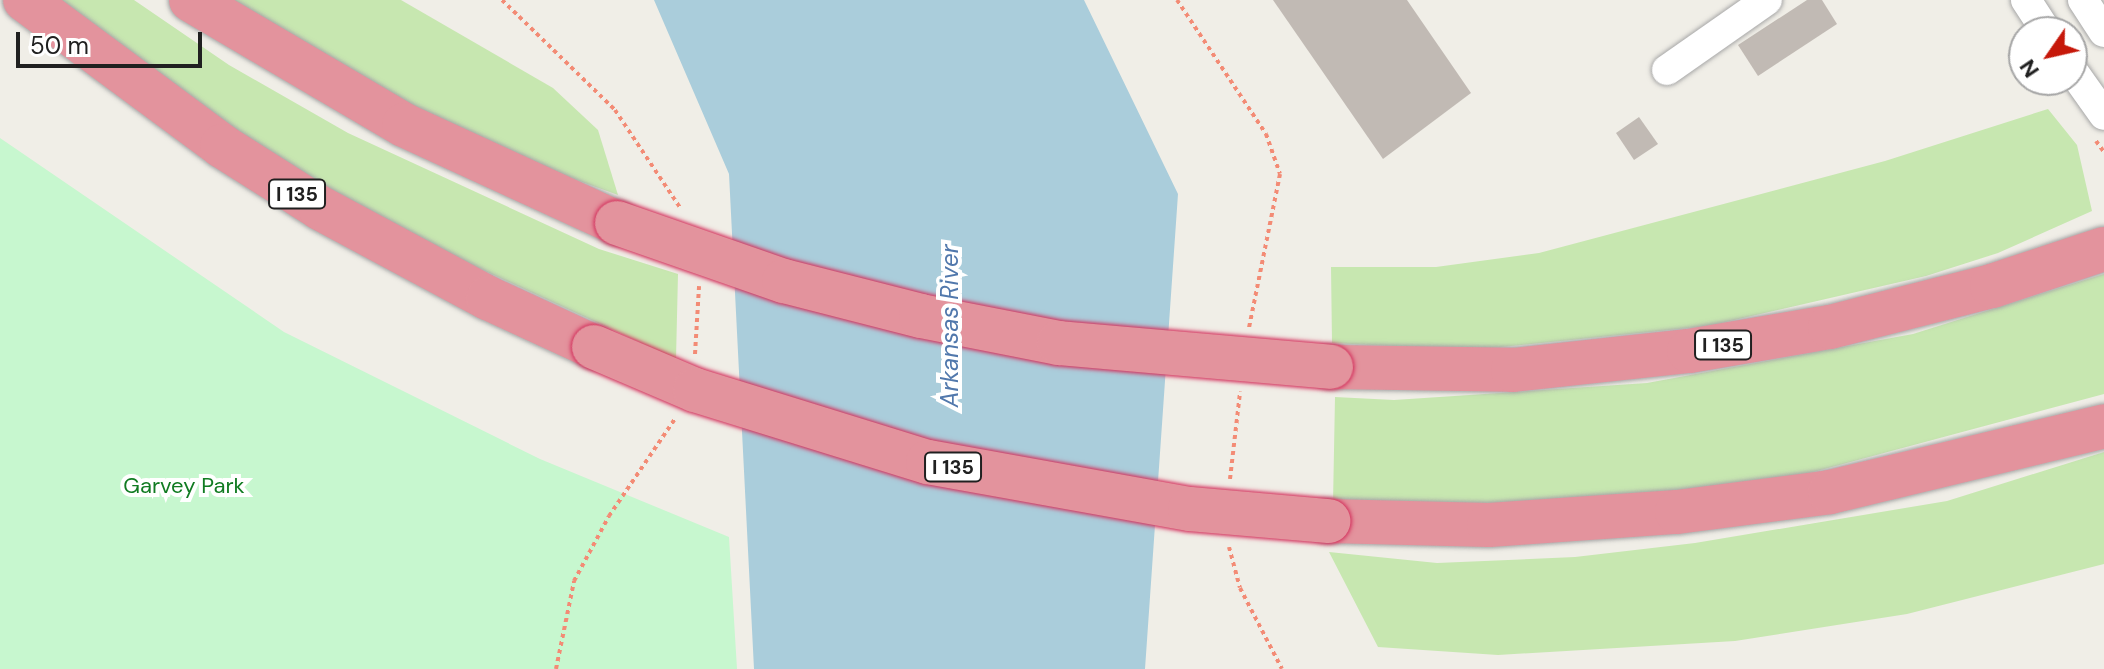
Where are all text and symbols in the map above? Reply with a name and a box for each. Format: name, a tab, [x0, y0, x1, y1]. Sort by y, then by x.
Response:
scale bar	[20, 16, 206, 66]
north arrow	[2008, 16, 2088, 96]
text: 50 m	[30, 30, 89, 61]
text: N	[2013, 54, 2046, 83]
road number: I 135	[267, 178, 327, 210]
water label: Arkansas River	[936, 244, 964, 408]
road number: I 135	[1693, 329, 1753, 361]
road number: I 135	[923, 451, 983, 483]
park label: Garvey Park	[123, 473, 245, 499]

